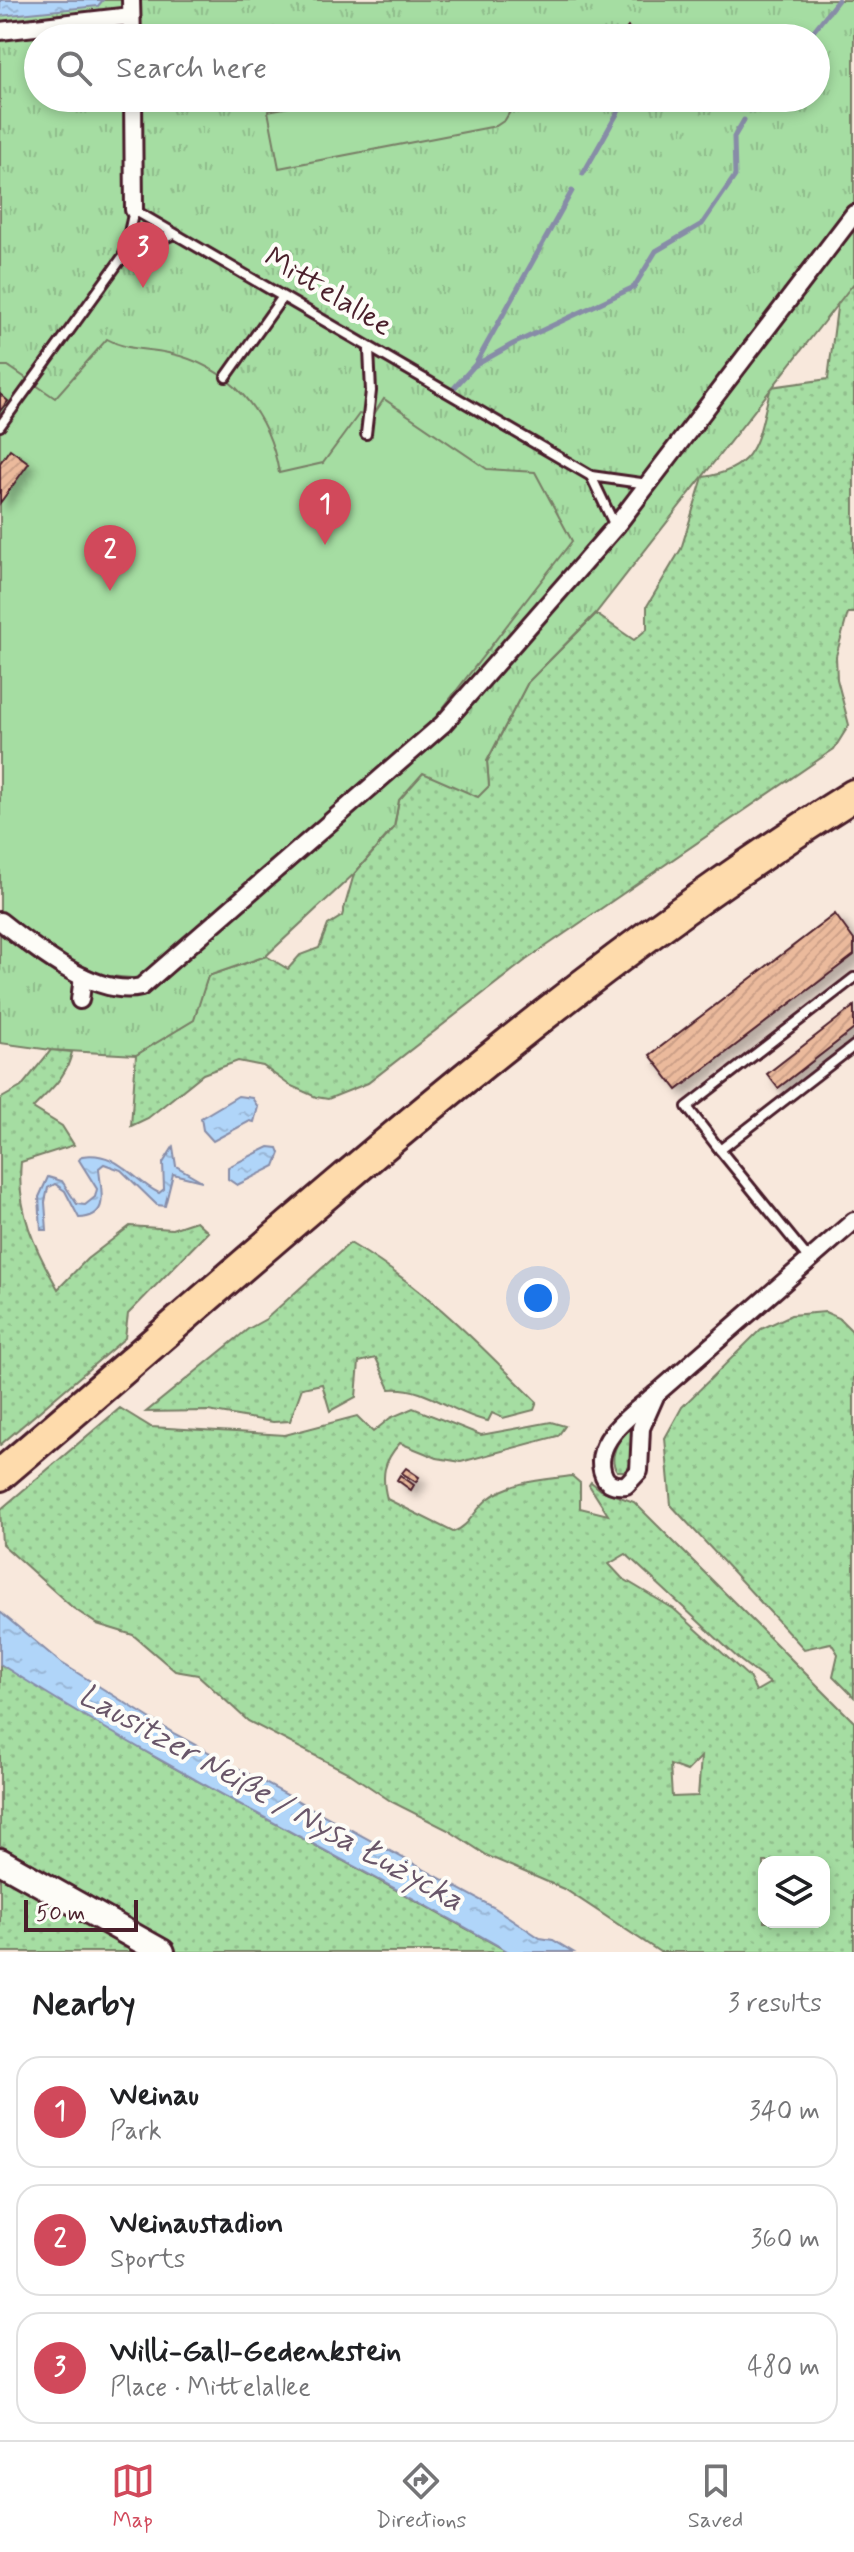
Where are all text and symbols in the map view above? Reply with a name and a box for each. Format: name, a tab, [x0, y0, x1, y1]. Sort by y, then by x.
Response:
search box	[24, 24, 830, 112]
icon: search	[52, 46, 96, 90]
text: Search here	[116, 49, 267, 88]
pin: 3	[117, 222, 169, 288]
street label: Mittelallee	[257, 239, 399, 345]
pin: 1	[299, 479, 351, 545]
pin: 2	[84, 525, 136, 591]
your location	[518, 1278, 558, 1318]
water label: Lausitzer Neiße / Nysa Łużycka	[71, 1674, 471, 1922]
map controls	[758, 1856, 830, 1928]
button: layers	[758, 1856, 830, 1928]
scale bar	[24, 1896, 138, 1932]
text: 50 m	[36, 1900, 85, 1928]
text: Nearby	[32, 1982, 136, 2027]
text: 3 results	[728, 1987, 822, 2021]
text: Weinau	[110, 2076, 199, 2115]
text: 1	[54, 2095, 66, 2129]
text: 340 m	[749, 2095, 820, 2129]
text: Park	[110, 2115, 162, 2149]
text: Weinaustadion	[110, 2204, 284, 2243]
text: 2	[54, 2223, 66, 2257]
text: 360 m	[751, 2223, 820, 2257]
text: Sports	[110, 2243, 185, 2277]
text: Willi-Gall-Gedenkstein	[110, 2332, 401, 2371]
text: 3	[54, 2351, 66, 2385]
text: 480 m	[747, 2351, 820, 2385]
text: Place · Mittelallee	[110, 2371, 311, 2405]
tab: Map	[111, 2459, 155, 2535]
tab: Directions	[376, 2459, 466, 2535]
tab: Saved	[688, 2459, 743, 2535]

